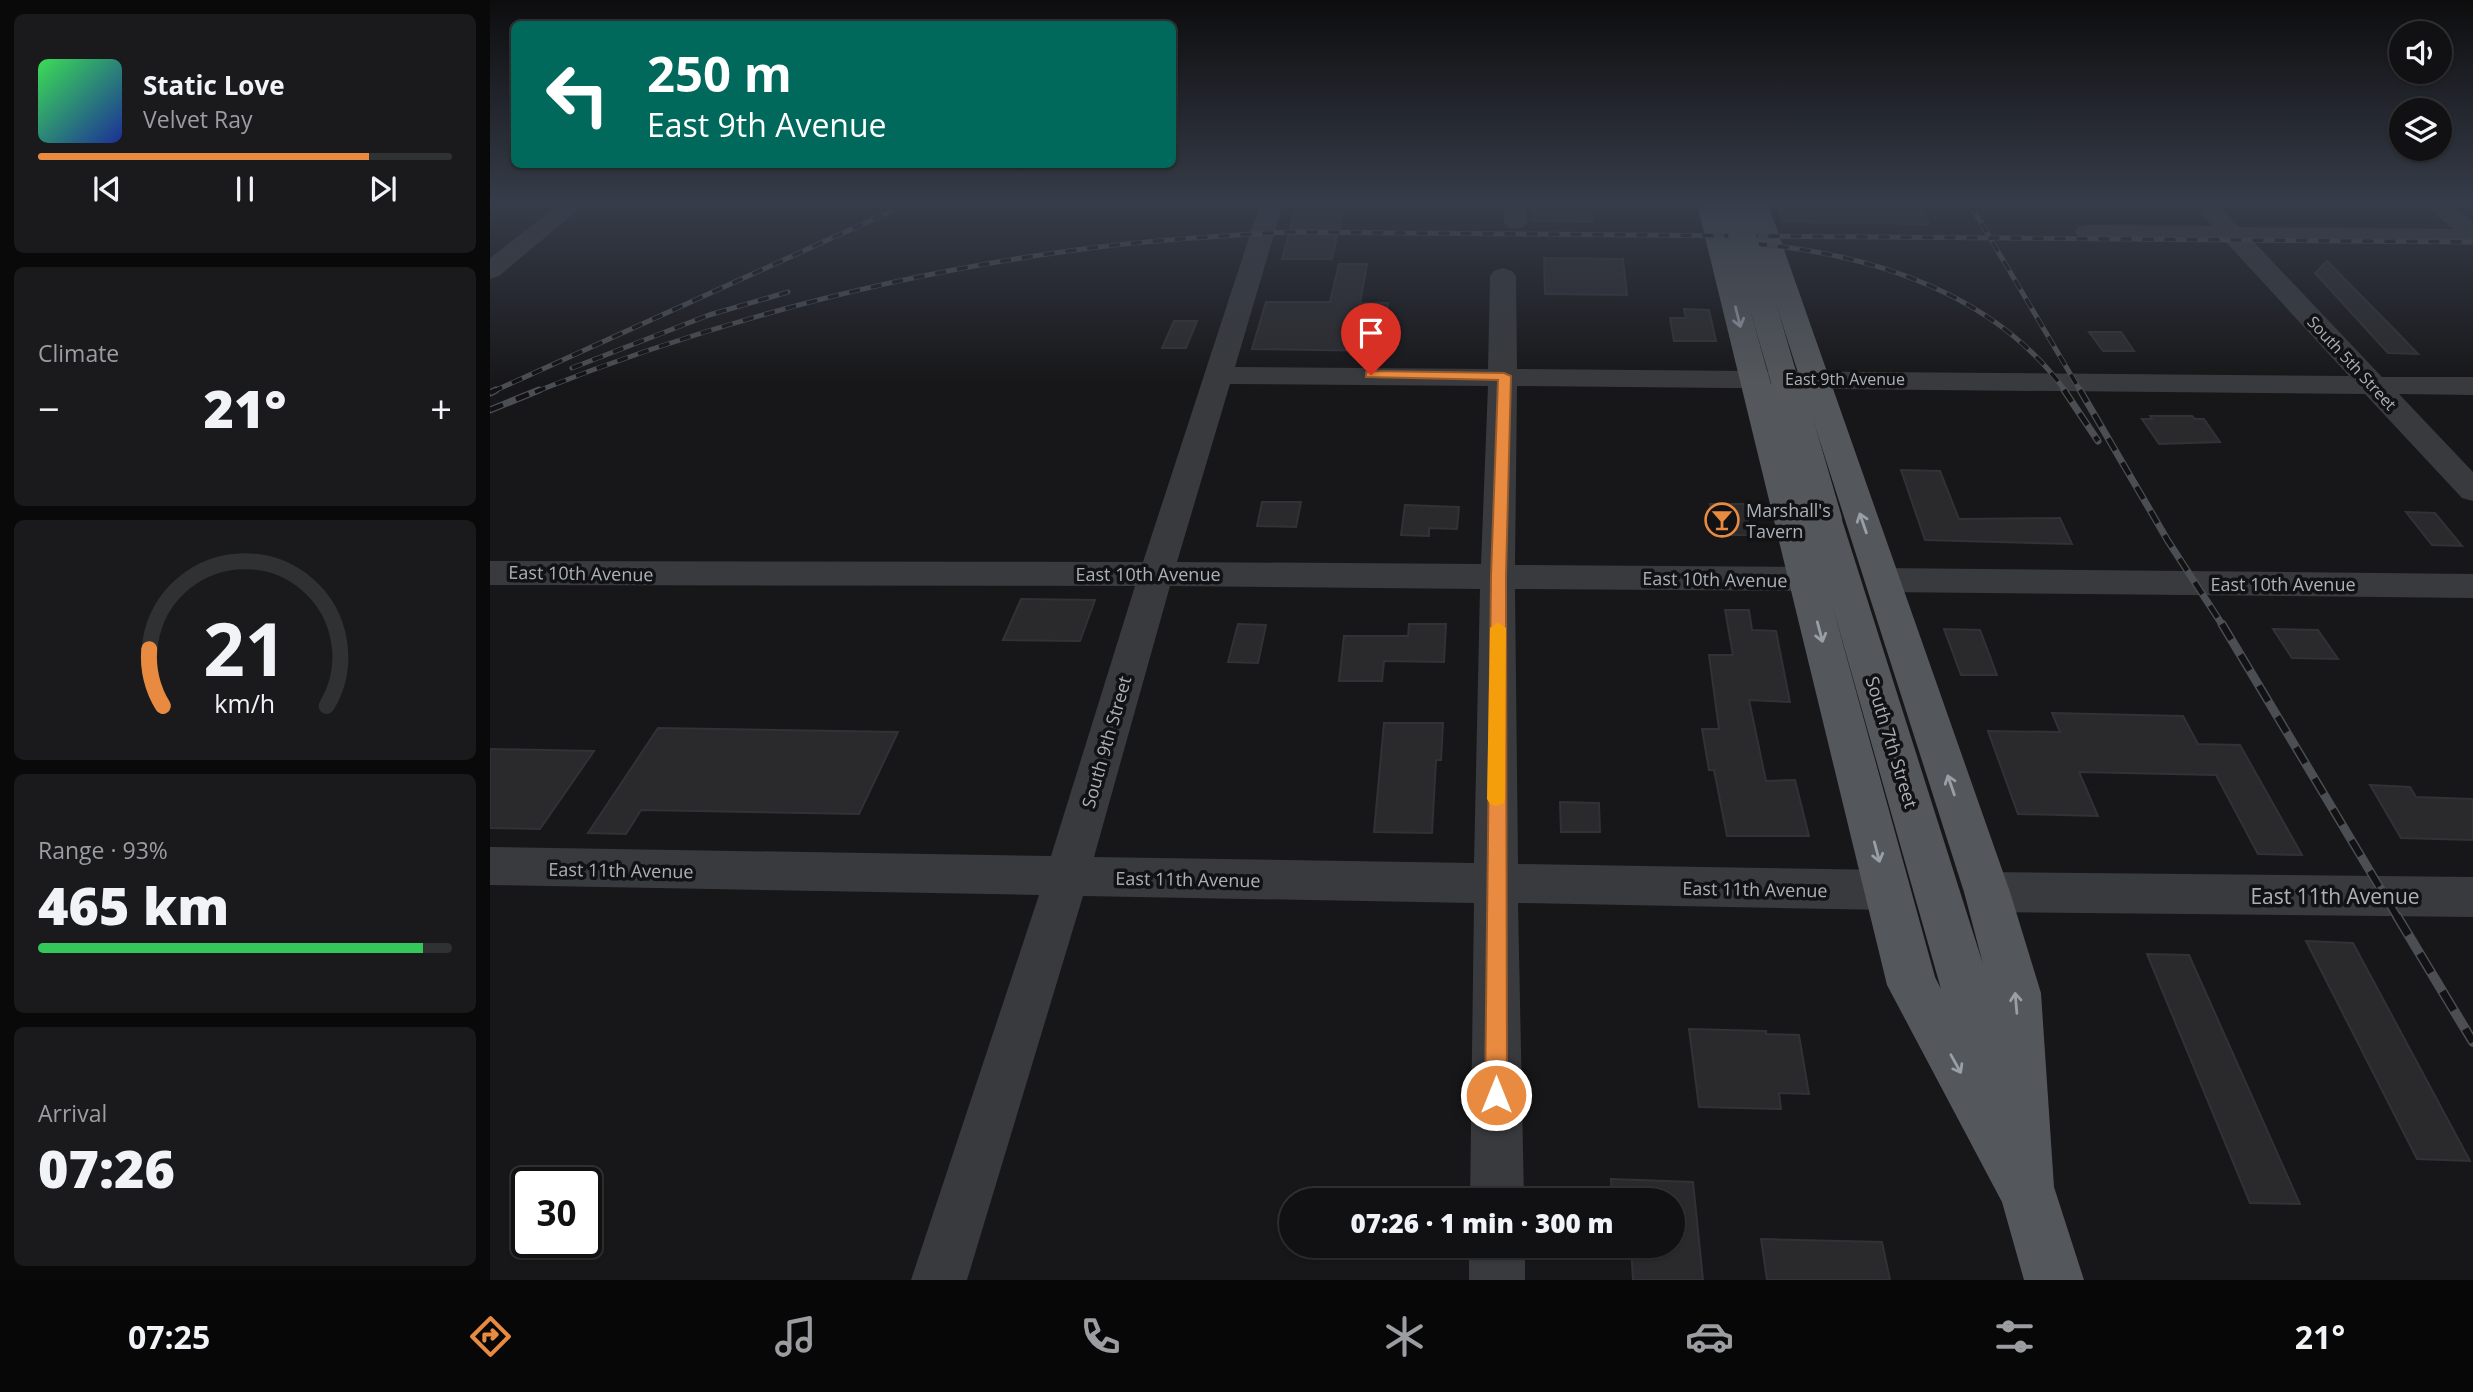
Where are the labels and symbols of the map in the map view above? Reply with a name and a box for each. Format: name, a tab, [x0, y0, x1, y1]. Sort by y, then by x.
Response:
pin	[1341, 303, 1401, 375]
one-way arrow	[1732, 305, 1745, 328]
street label: South 5th Street	[2303, 311, 2402, 415]
street label: East 9th Avenue	[1785, 368, 1905, 390]
place label: Marshall's Tavern	[1746, 498, 1831, 543]
bar icon: Marshall's Tavern	[1703, 501, 1741, 539]
one-way arrow	[1856, 512, 1869, 534]
street label: East 10th Avenue	[508, 560, 654, 586]
street label: East 10th Avenue	[1075, 562, 1221, 586]
street label: East 10th Avenue	[1642, 566, 1788, 592]
street label: East 10th Avenue	[2210, 572, 2356, 596]
one-way arrow	[1814, 620, 1827, 643]
street label: South 9th Street	[1076, 673, 1136, 811]
street label: South 7th Street	[1861, 673, 1923, 811]
one-way arrow	[1944, 775, 1956, 797]
one-way arrow	[1871, 841, 1884, 863]
street label: East 11th Avenue	[548, 857, 694, 883]
street label: East 11th Avenue	[1115, 866, 1261, 892]
street label: East 11th Avenue	[1682, 876, 1828, 902]
street label: East 11th Avenue	[2250, 882, 2420, 910]
one-way arrow	[2009, 992, 2022, 1015]
one-way arrow	[1949, 1053, 1963, 1073]
position arrow	[1459, 1058, 1533, 1132]
speed limit sign: 30	[511, 1167, 602, 1258]

